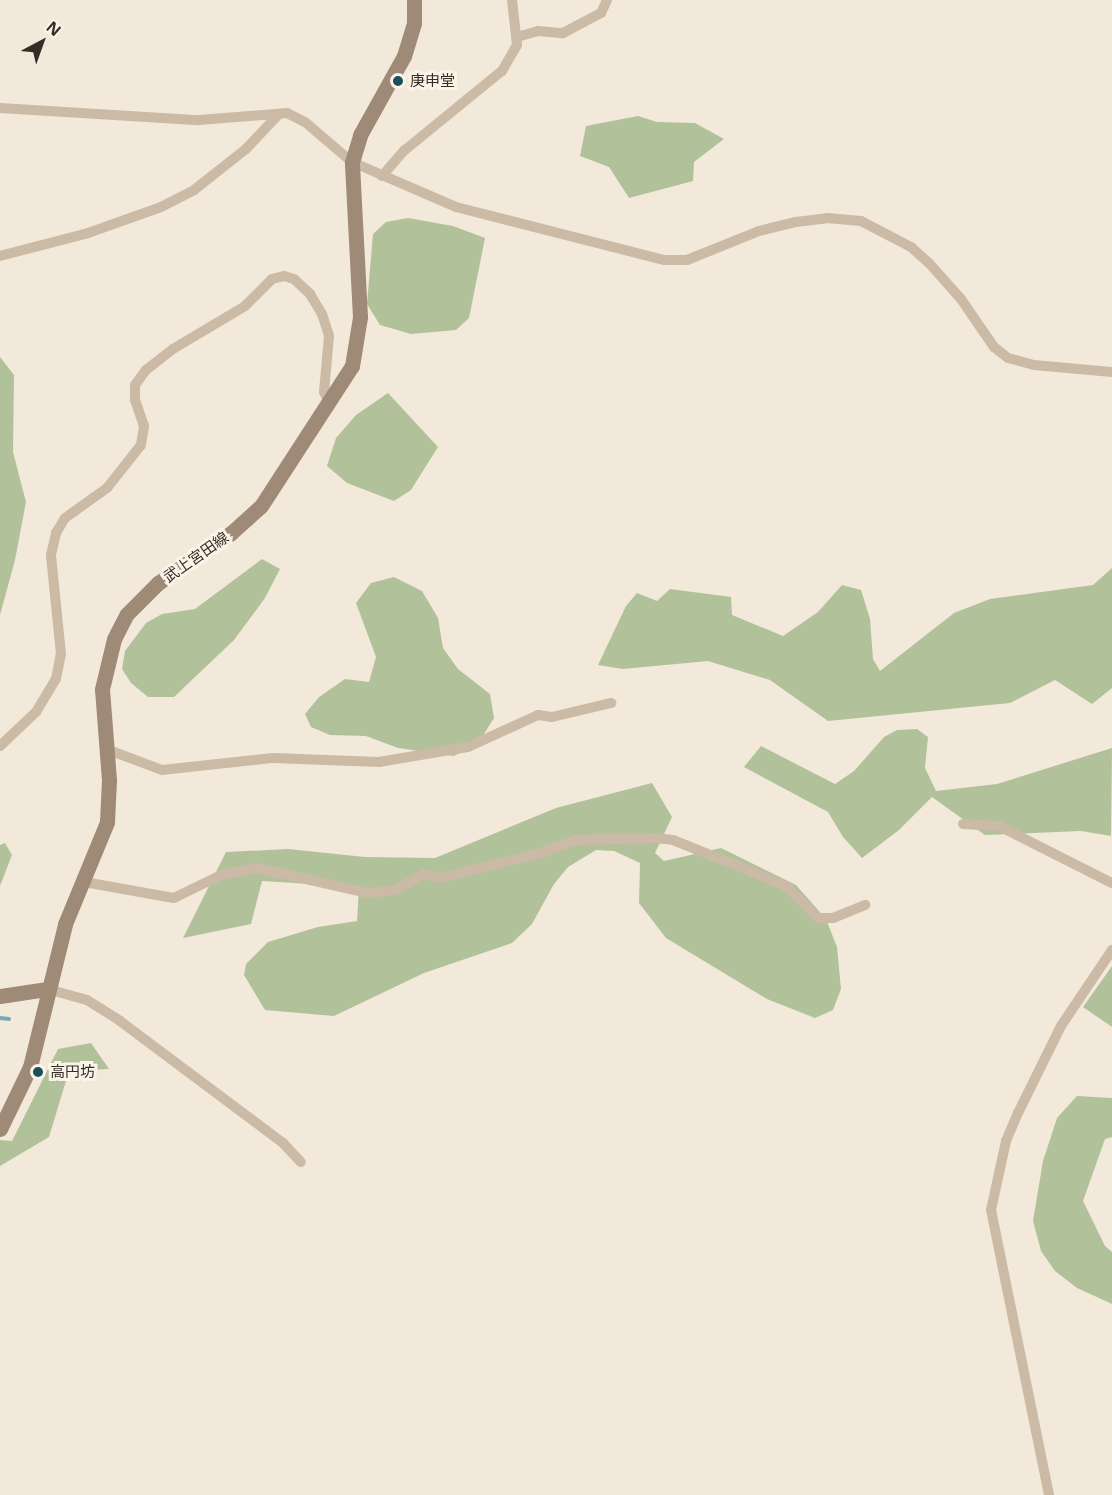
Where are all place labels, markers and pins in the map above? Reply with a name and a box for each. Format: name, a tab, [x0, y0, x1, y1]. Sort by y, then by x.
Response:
place label: 庚申堂	[410, 72, 455, 90]
marker: 庚申堂	[391, 74, 405, 88]
place label: 高円坊	[50, 1063, 95, 1081]
marker: 高円坊	[31, 1065, 45, 1079]

